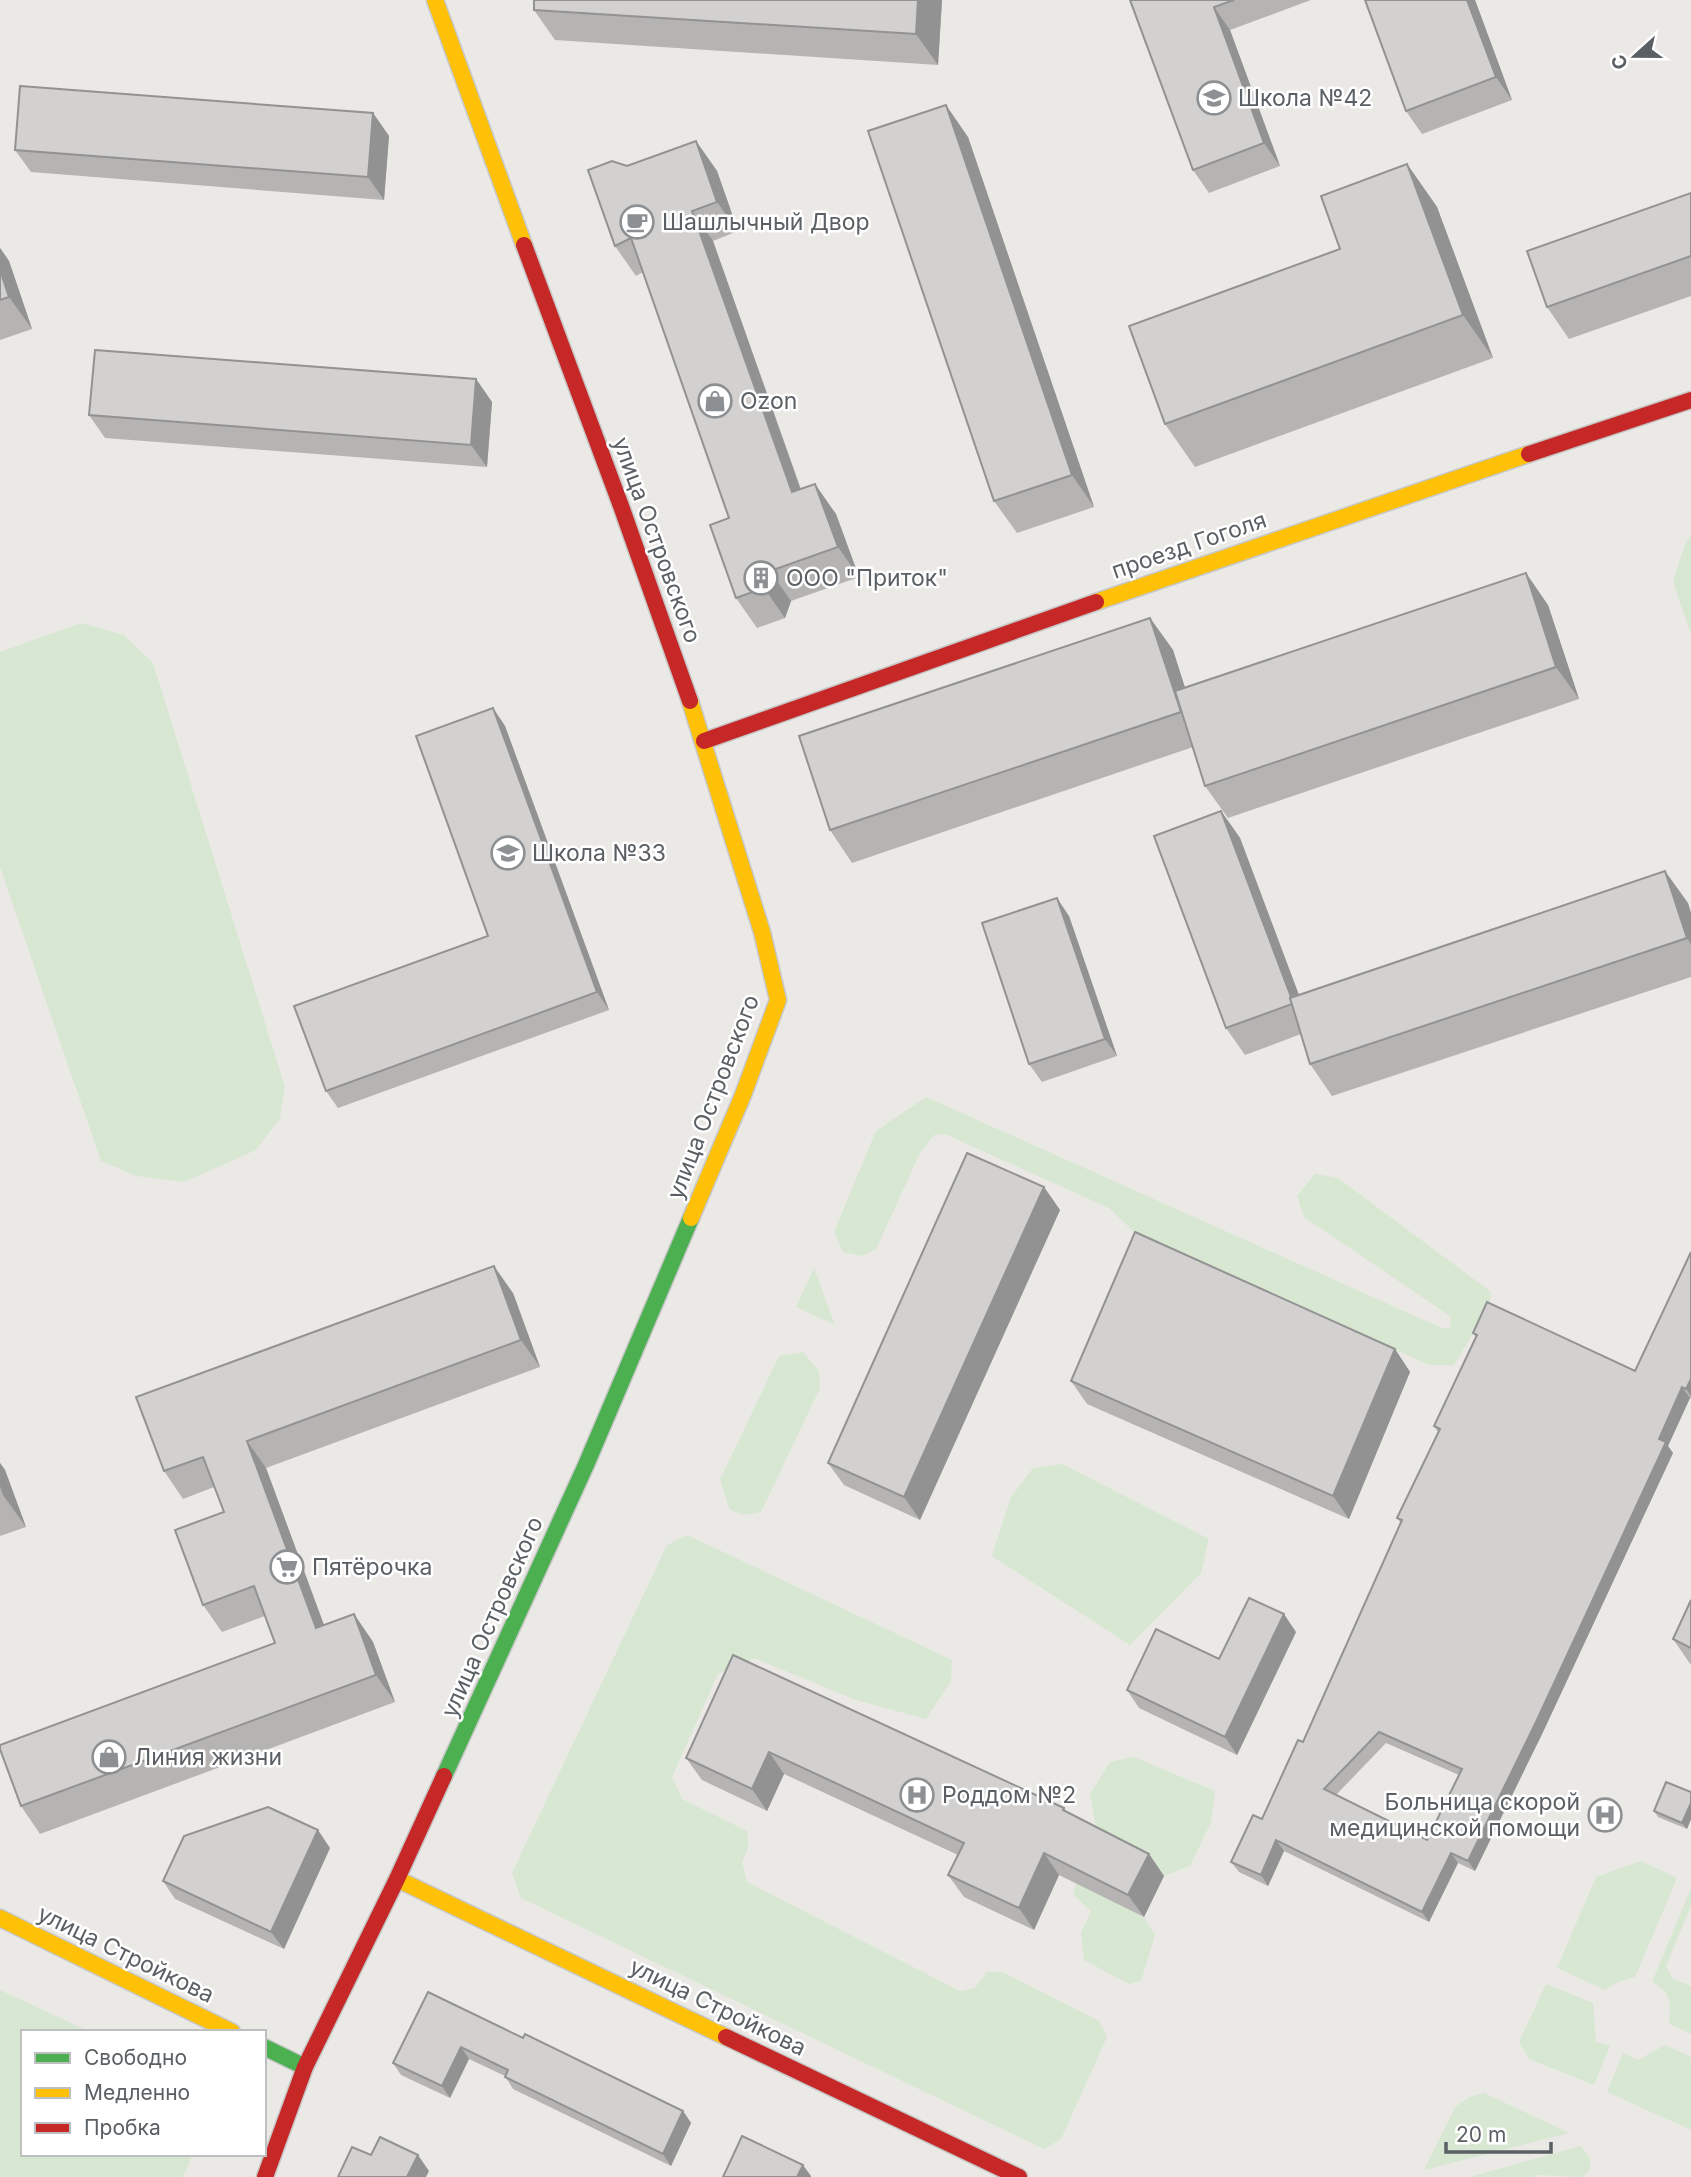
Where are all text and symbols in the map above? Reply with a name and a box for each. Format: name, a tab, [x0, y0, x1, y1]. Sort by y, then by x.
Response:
north arrow	[1600, 21, 1670, 91]
text: С	[1606, 51, 1633, 73]
school or university icon: Школа №42	[1195, 79, 1233, 117]
place label: Школа №42	[1238, 84, 1372, 112]
cafe icon: Шашлычный Двор	[618, 203, 656, 241]
place label: Шашлычный Двор	[662, 208, 870, 236]
shop icon: Ozon	[696, 382, 734, 420]
place label: Ozon	[740, 387, 797, 415]
street label: улица Островского	[607, 433, 707, 647]
street label: проезд Гоголя	[1108, 505, 1270, 585]
building icon: ООО "Приток"	[742, 559, 780, 597]
place label: ООО "Приток"	[786, 564, 948, 592]
school or university icon: Школа №33	[489, 834, 527, 872]
place label: Школа №33	[532, 839, 666, 867]
street label: улица Островского	[661, 991, 765, 1203]
street label: улица Островского	[435, 1512, 549, 1722]
supermarket icon: Пятёрочка	[268, 1548, 306, 1586]
place label: Пятёрочка	[312, 1553, 432, 1581]
shop icon: Линия жизни	[90, 1738, 128, 1776]
place label: Линия жизни	[134, 1743, 282, 1771]
hospital icon: Роддом №2	[898, 1776, 936, 1814]
place label: Роддом №2	[942, 1781, 1076, 1809]
place label: Больница скорой медицинской помощи	[1329, 1788, 1580, 1842]
hospital icon: Больница скорой медицинской помощи	[1586, 1796, 1624, 1834]
street label: улица Стройкова	[33, 1899, 219, 2009]
street label: улица Стройкова	[625, 1952, 811, 2062]
legend	[21, 2030, 266, 2156]
text: Свободно	[84, 2045, 187, 2070]
text: Медленно	[84, 2080, 190, 2105]
scale bar	[1446, 2110, 1551, 2154]
text: Пробка	[84, 2115, 161, 2140]
text: 20 m	[1456, 2122, 1506, 2147]

